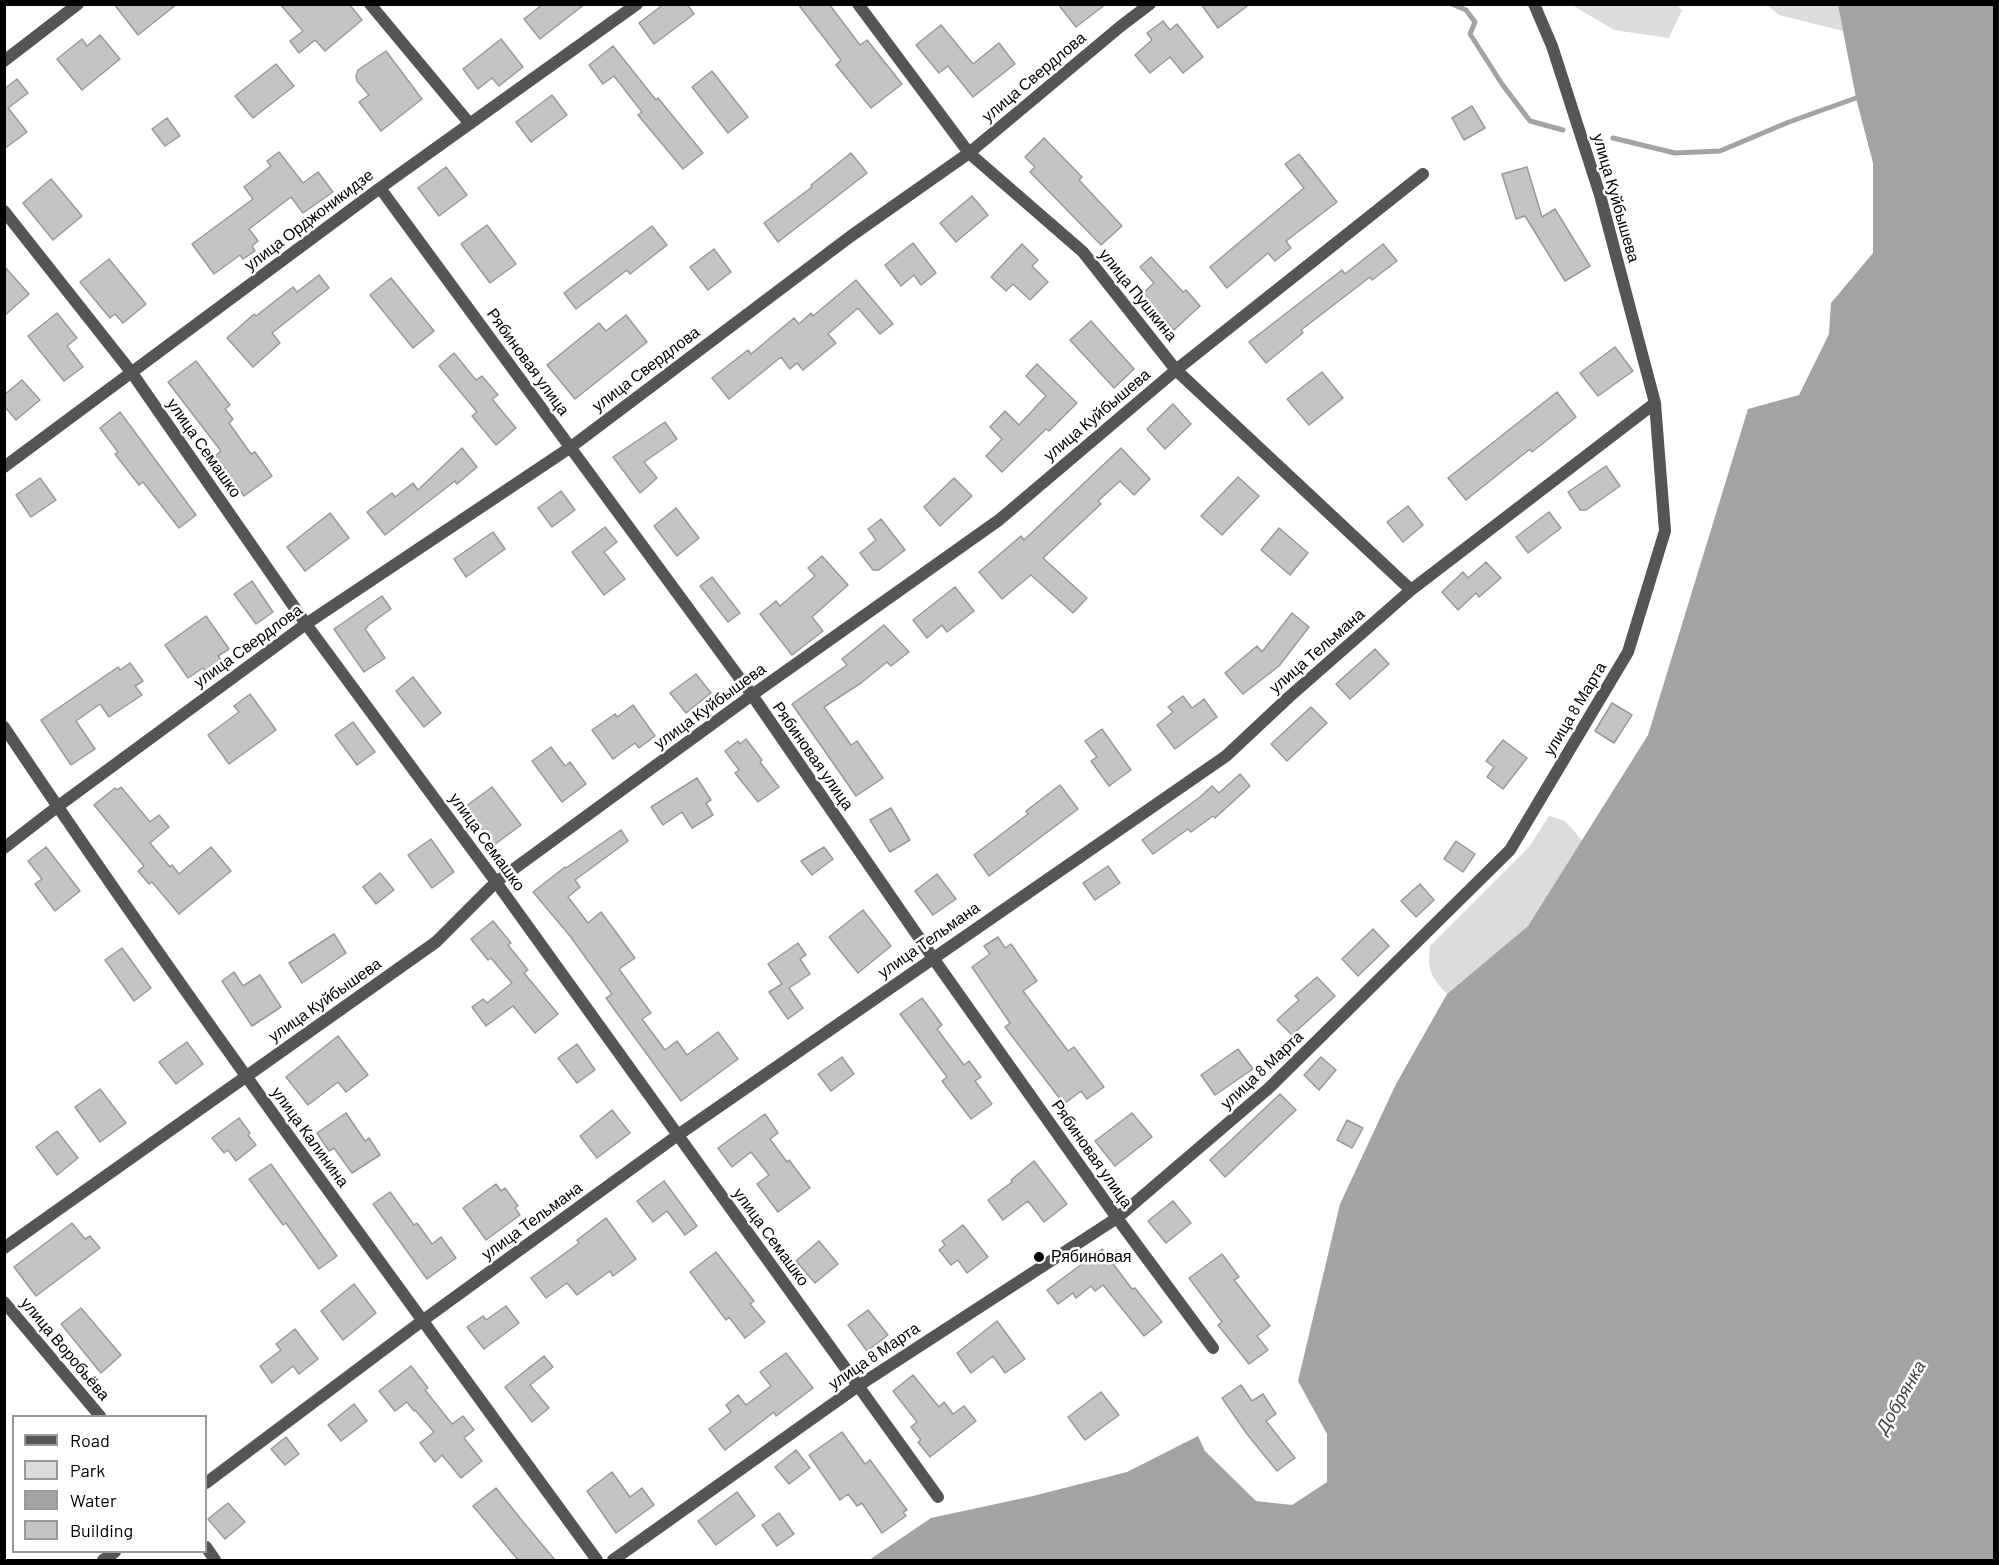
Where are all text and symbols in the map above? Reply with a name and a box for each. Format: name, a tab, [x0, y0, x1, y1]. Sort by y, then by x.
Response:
street label: улица Свердлова	[978, 28, 1090, 126]
street label: улица Куйбышева	[1588, 131, 1644, 265]
street label: улица Орджоникидзе	[241, 165, 377, 275]
street label: улица Пушкина	[1095, 245, 1181, 345]
street label: Рябиновая улица	[483, 305, 573, 419]
street label: улица Свердлова	[589, 322, 703, 416]
street label: улица Куйбышева	[1040, 365, 1154, 465]
street label: улица Семашко	[163, 395, 245, 501]
street label: улица Свердлова	[190, 600, 306, 692]
street label: улица Тельмана	[1266, 604, 1368, 698]
street label: улица Куйбышева	[651, 659, 769, 753]
street label: улица 8 Марта	[1540, 659, 1610, 759]
street label: Рябиновая улица	[769, 698, 857, 814]
street label: улица Семашко	[445, 789, 529, 895]
street label: улица Тельмана	[874, 898, 984, 982]
street label: улица Куйбышева	[265, 954, 385, 1046]
street label: улица 8 Марта	[1217, 1027, 1307, 1113]
street label: улица Калинина	[267, 1083, 353, 1191]
street label: Рябиновая улица	[1048, 1096, 1136, 1212]
street label: улица Тельмана	[478, 1178, 586, 1264]
street label: улица Семашко	[729, 1184, 813, 1290]
place label: Рябиновая	[1051, 1247, 1132, 1267]
marker: Рябиновая	[1032, 1250, 1046, 1264]
street label: улица Воробьёва	[16, 1294, 114, 1404]
street label: улица 8 Марта	[825, 1318, 923, 1394]
water label: Добрянка	[1871, 1357, 1931, 1437]
legend	[12, 1415, 207, 1553]
text: Road	[70, 1429, 110, 1451]
text: Park	[70, 1459, 105, 1481]
text: Water	[70, 1489, 117, 1511]
text: Building	[70, 1519, 133, 1541]

